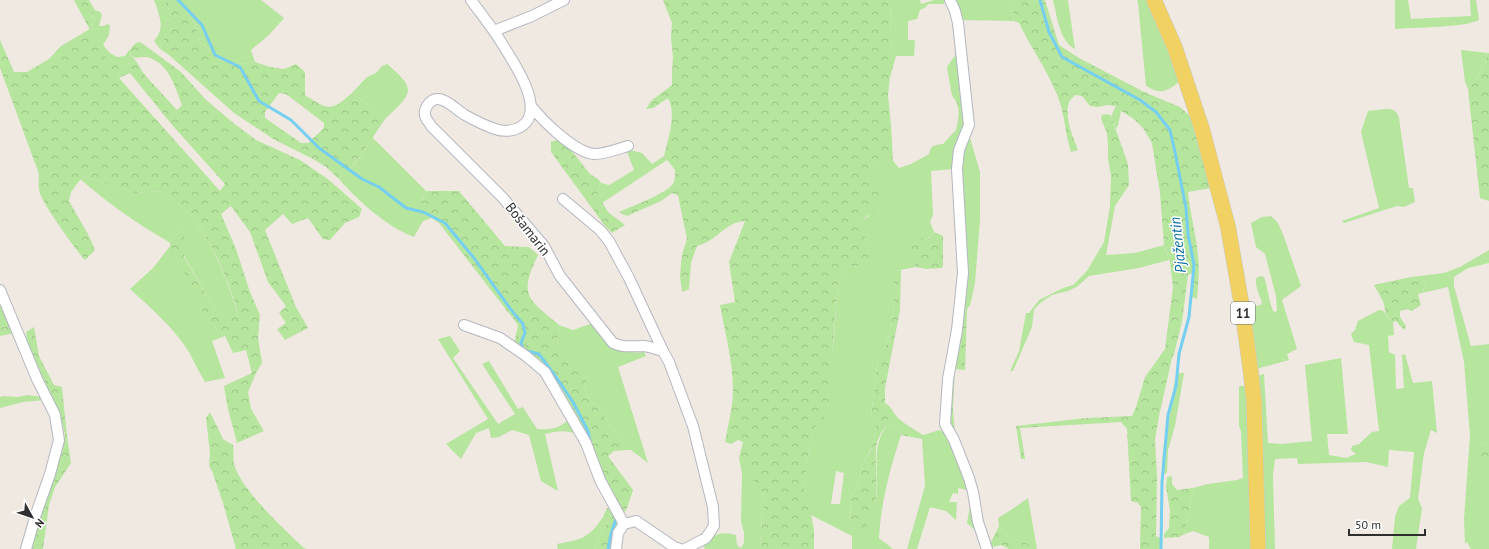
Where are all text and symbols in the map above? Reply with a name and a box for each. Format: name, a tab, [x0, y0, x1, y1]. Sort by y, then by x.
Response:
street label: Bošamarin	[502, 199, 554, 259]
water label: Pjažentin	[1165, 216, 1190, 274]
road number: 11	[1231, 302, 1255, 324]
north arrow	[12, 497, 52, 537]
scale bar	[1349, 511, 1425, 537]
text: N	[32, 516, 47, 531]
text: 50 m	[1355, 517, 1381, 532]

